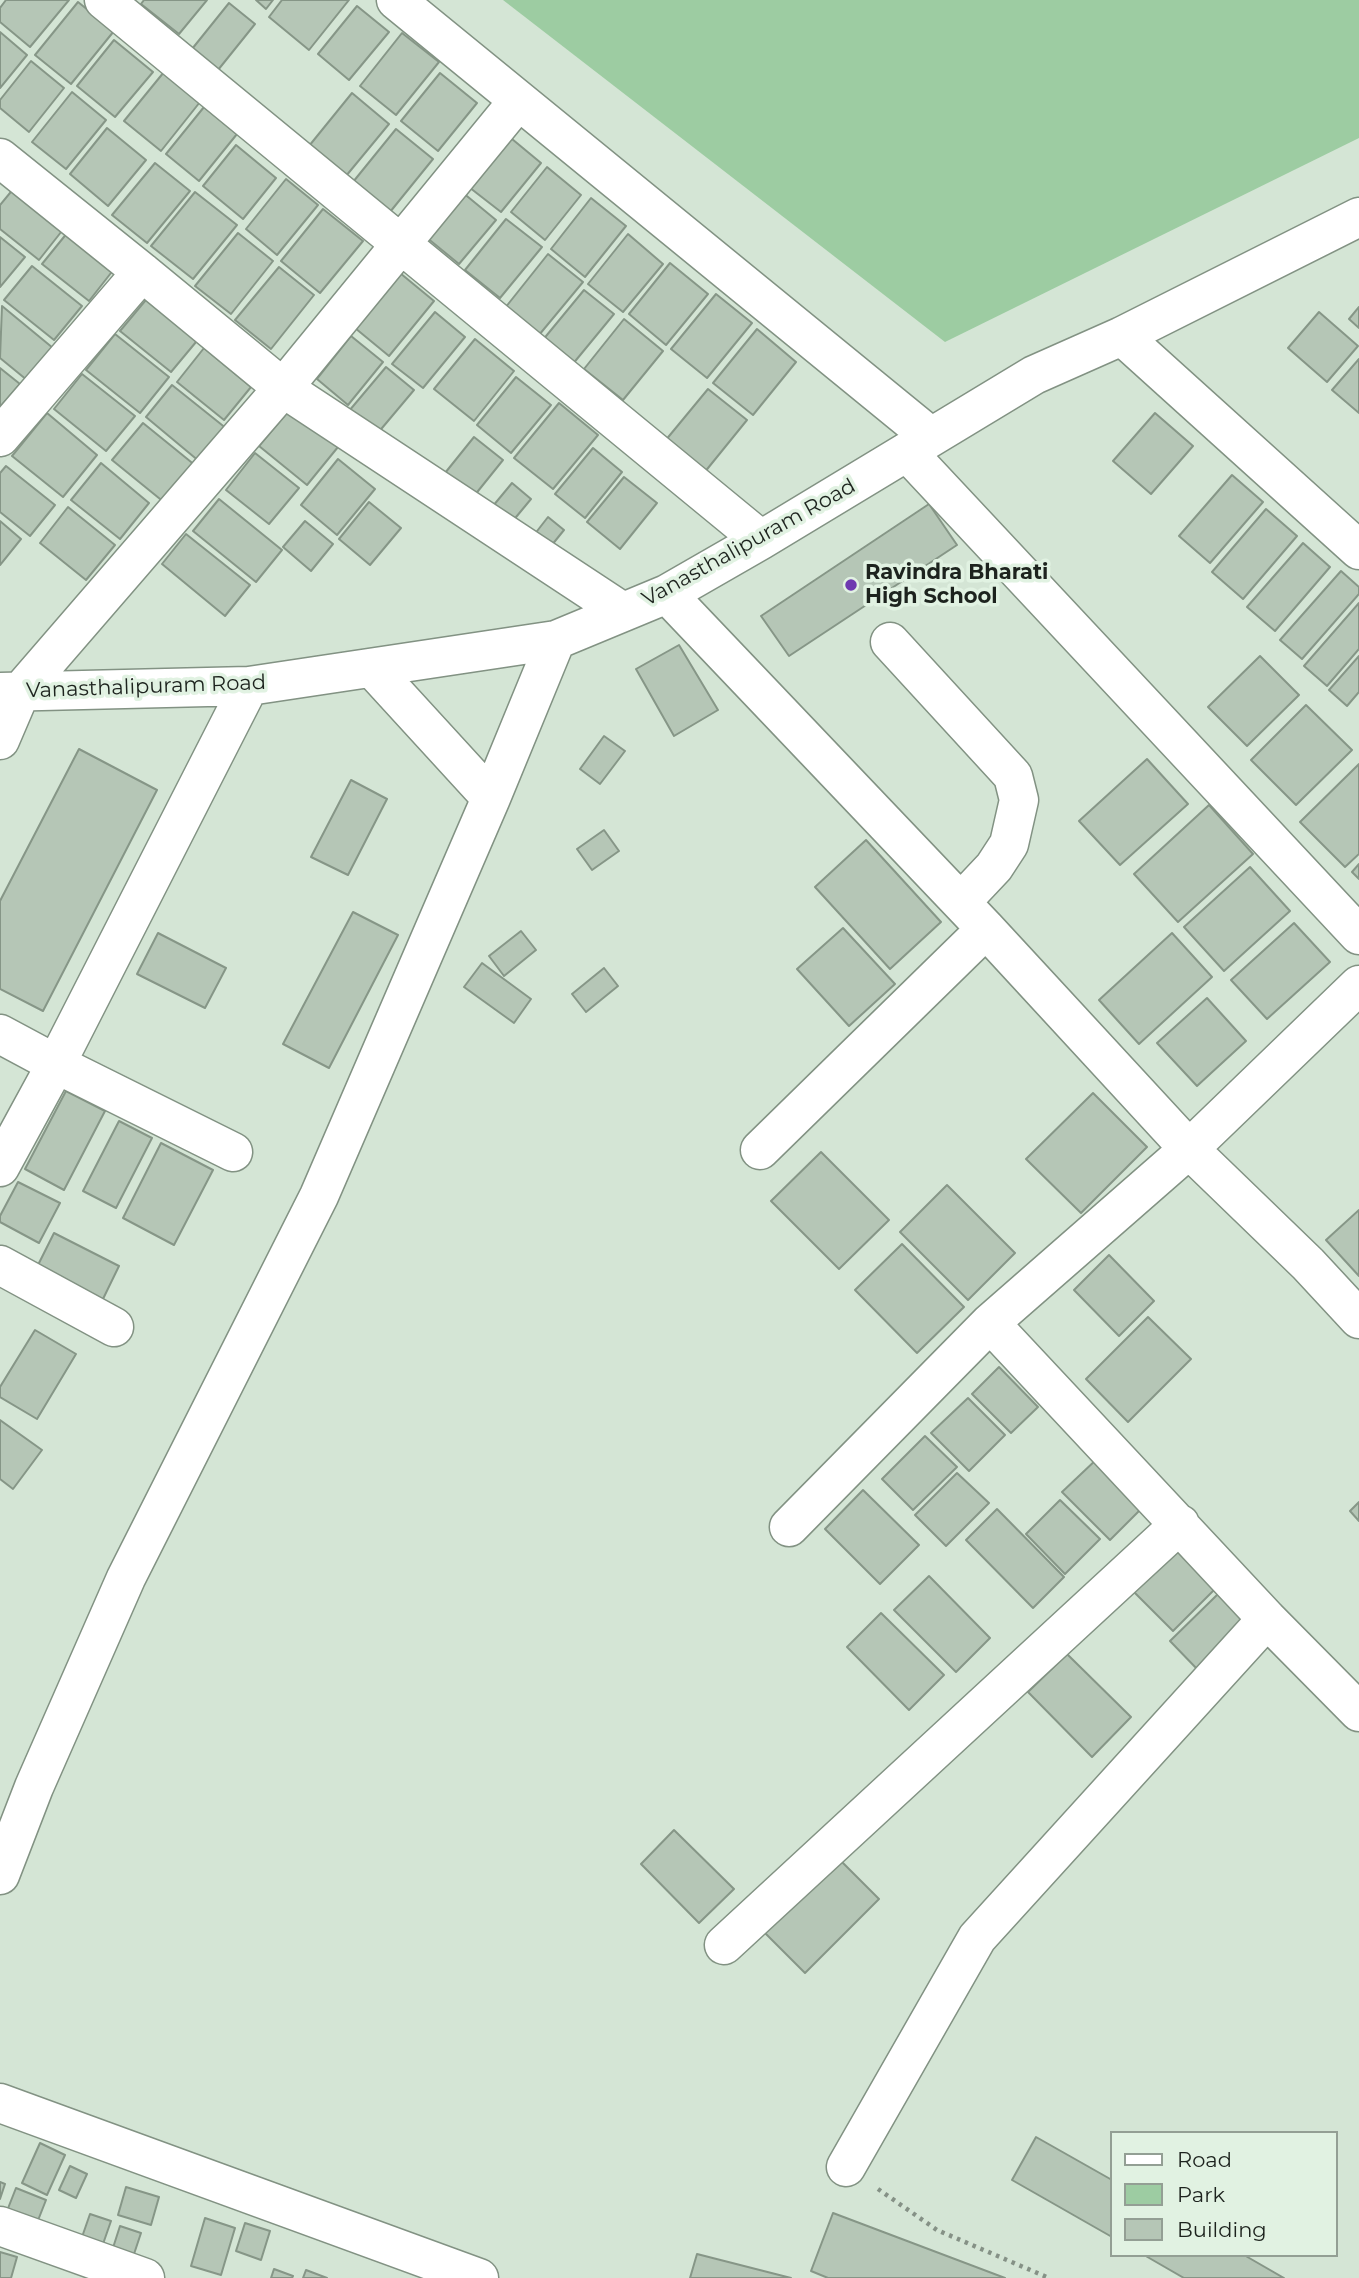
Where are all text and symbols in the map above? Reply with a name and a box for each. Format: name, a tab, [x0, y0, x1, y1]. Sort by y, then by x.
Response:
street label: Vanasthalipuram Road	[638, 474, 860, 612]
place label: Ravindra Bharati High School	[865, 560, 1048, 610]
marker: Ravindra Bharati High School	[843, 577, 859, 593]
street label: Vanasthalipuram Road	[26, 670, 266, 704]
legend	[1110, 2131, 1338, 2257]
text: Road	[1177, 2147, 1232, 2172]
text: Park	[1177, 2182, 1225, 2207]
text: Building	[1177, 2217, 1267, 2242]

